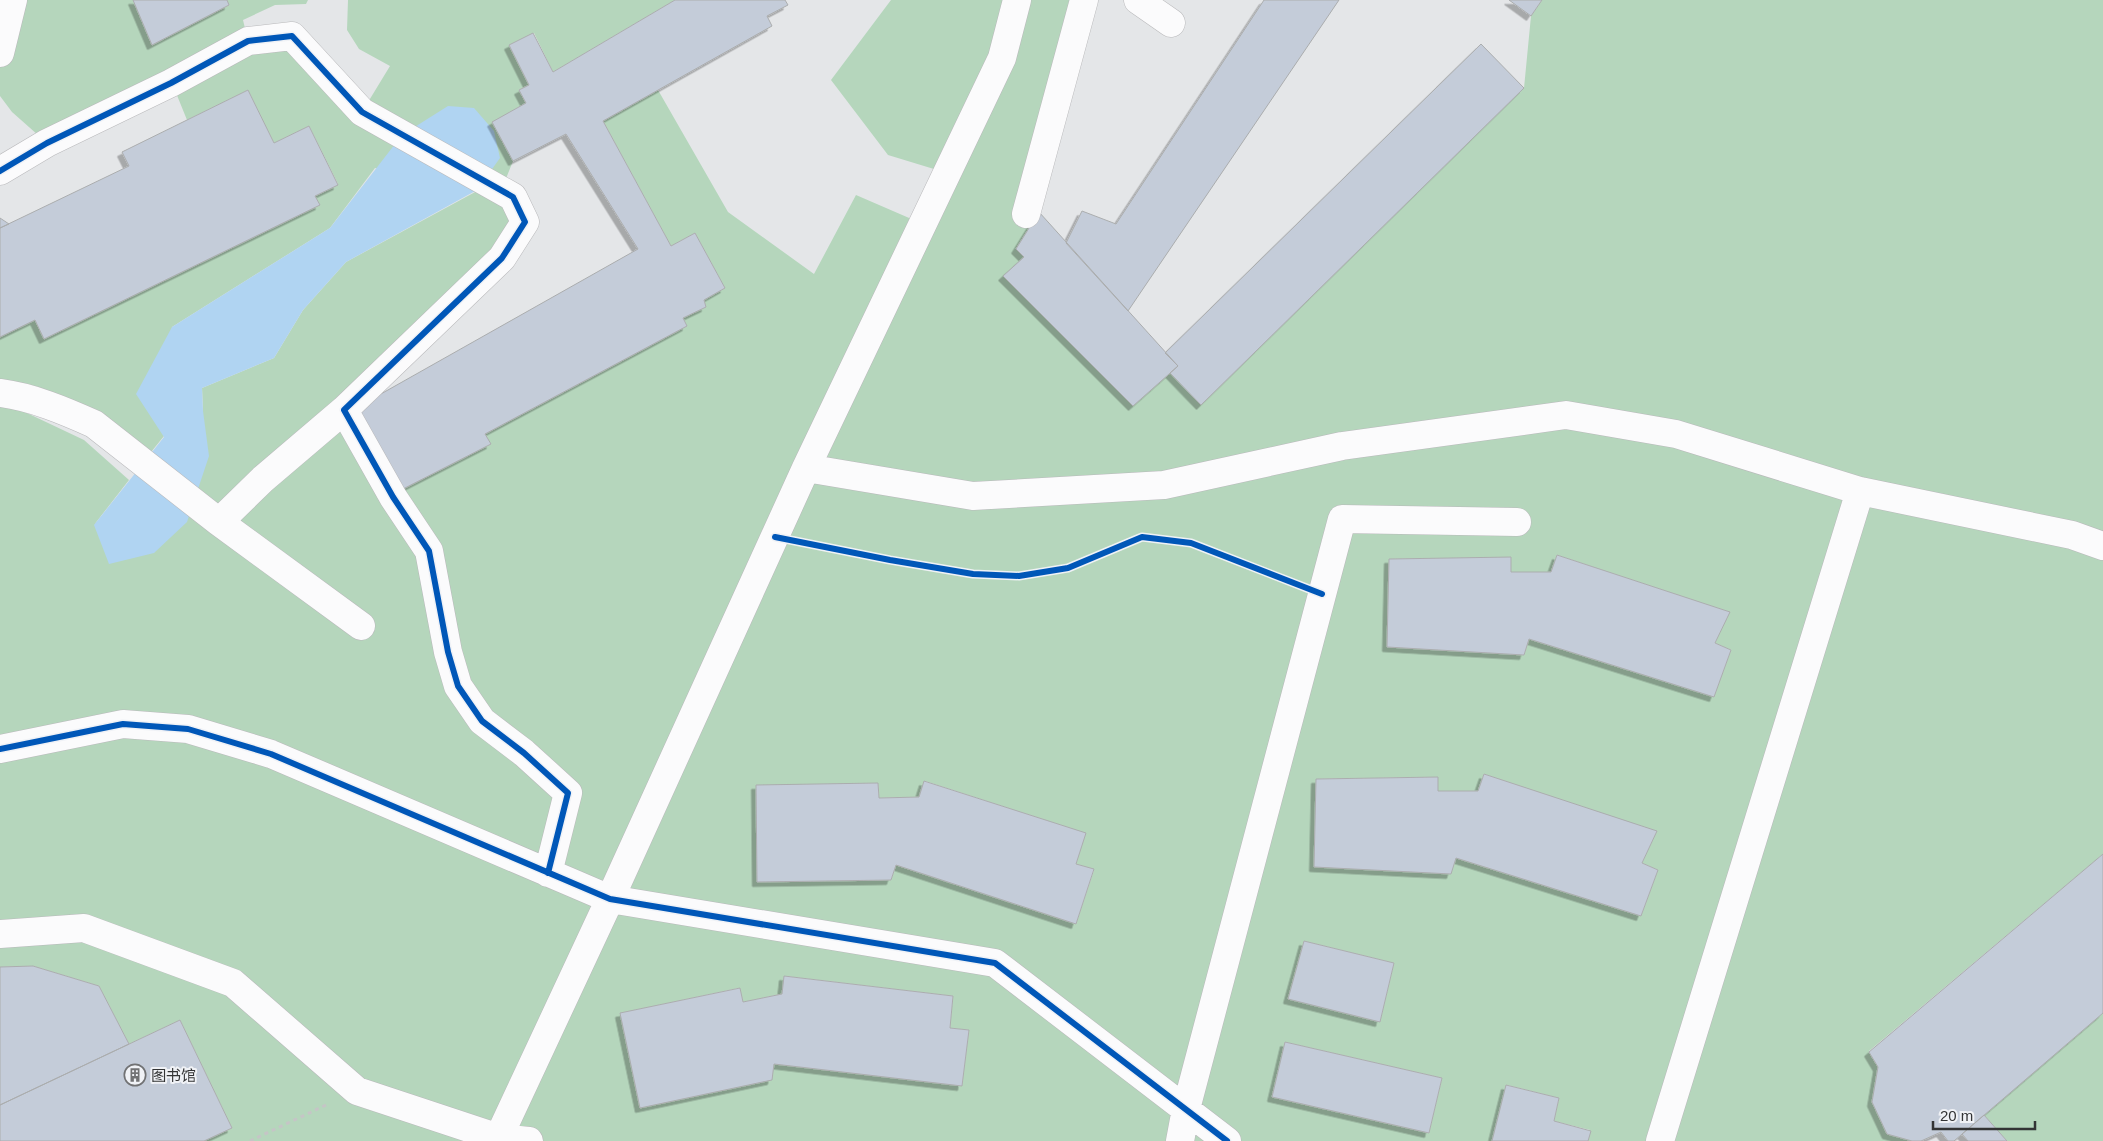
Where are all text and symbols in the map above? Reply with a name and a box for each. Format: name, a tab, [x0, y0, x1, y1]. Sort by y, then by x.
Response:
building icon: 图书馆	[123, 1063, 147, 1087]
place label: 图书馆	[151, 1067, 196, 1084]
scale bar	[1933, 1098, 2036, 1130]
text: 20 m	[1940, 1107, 1973, 1124]

